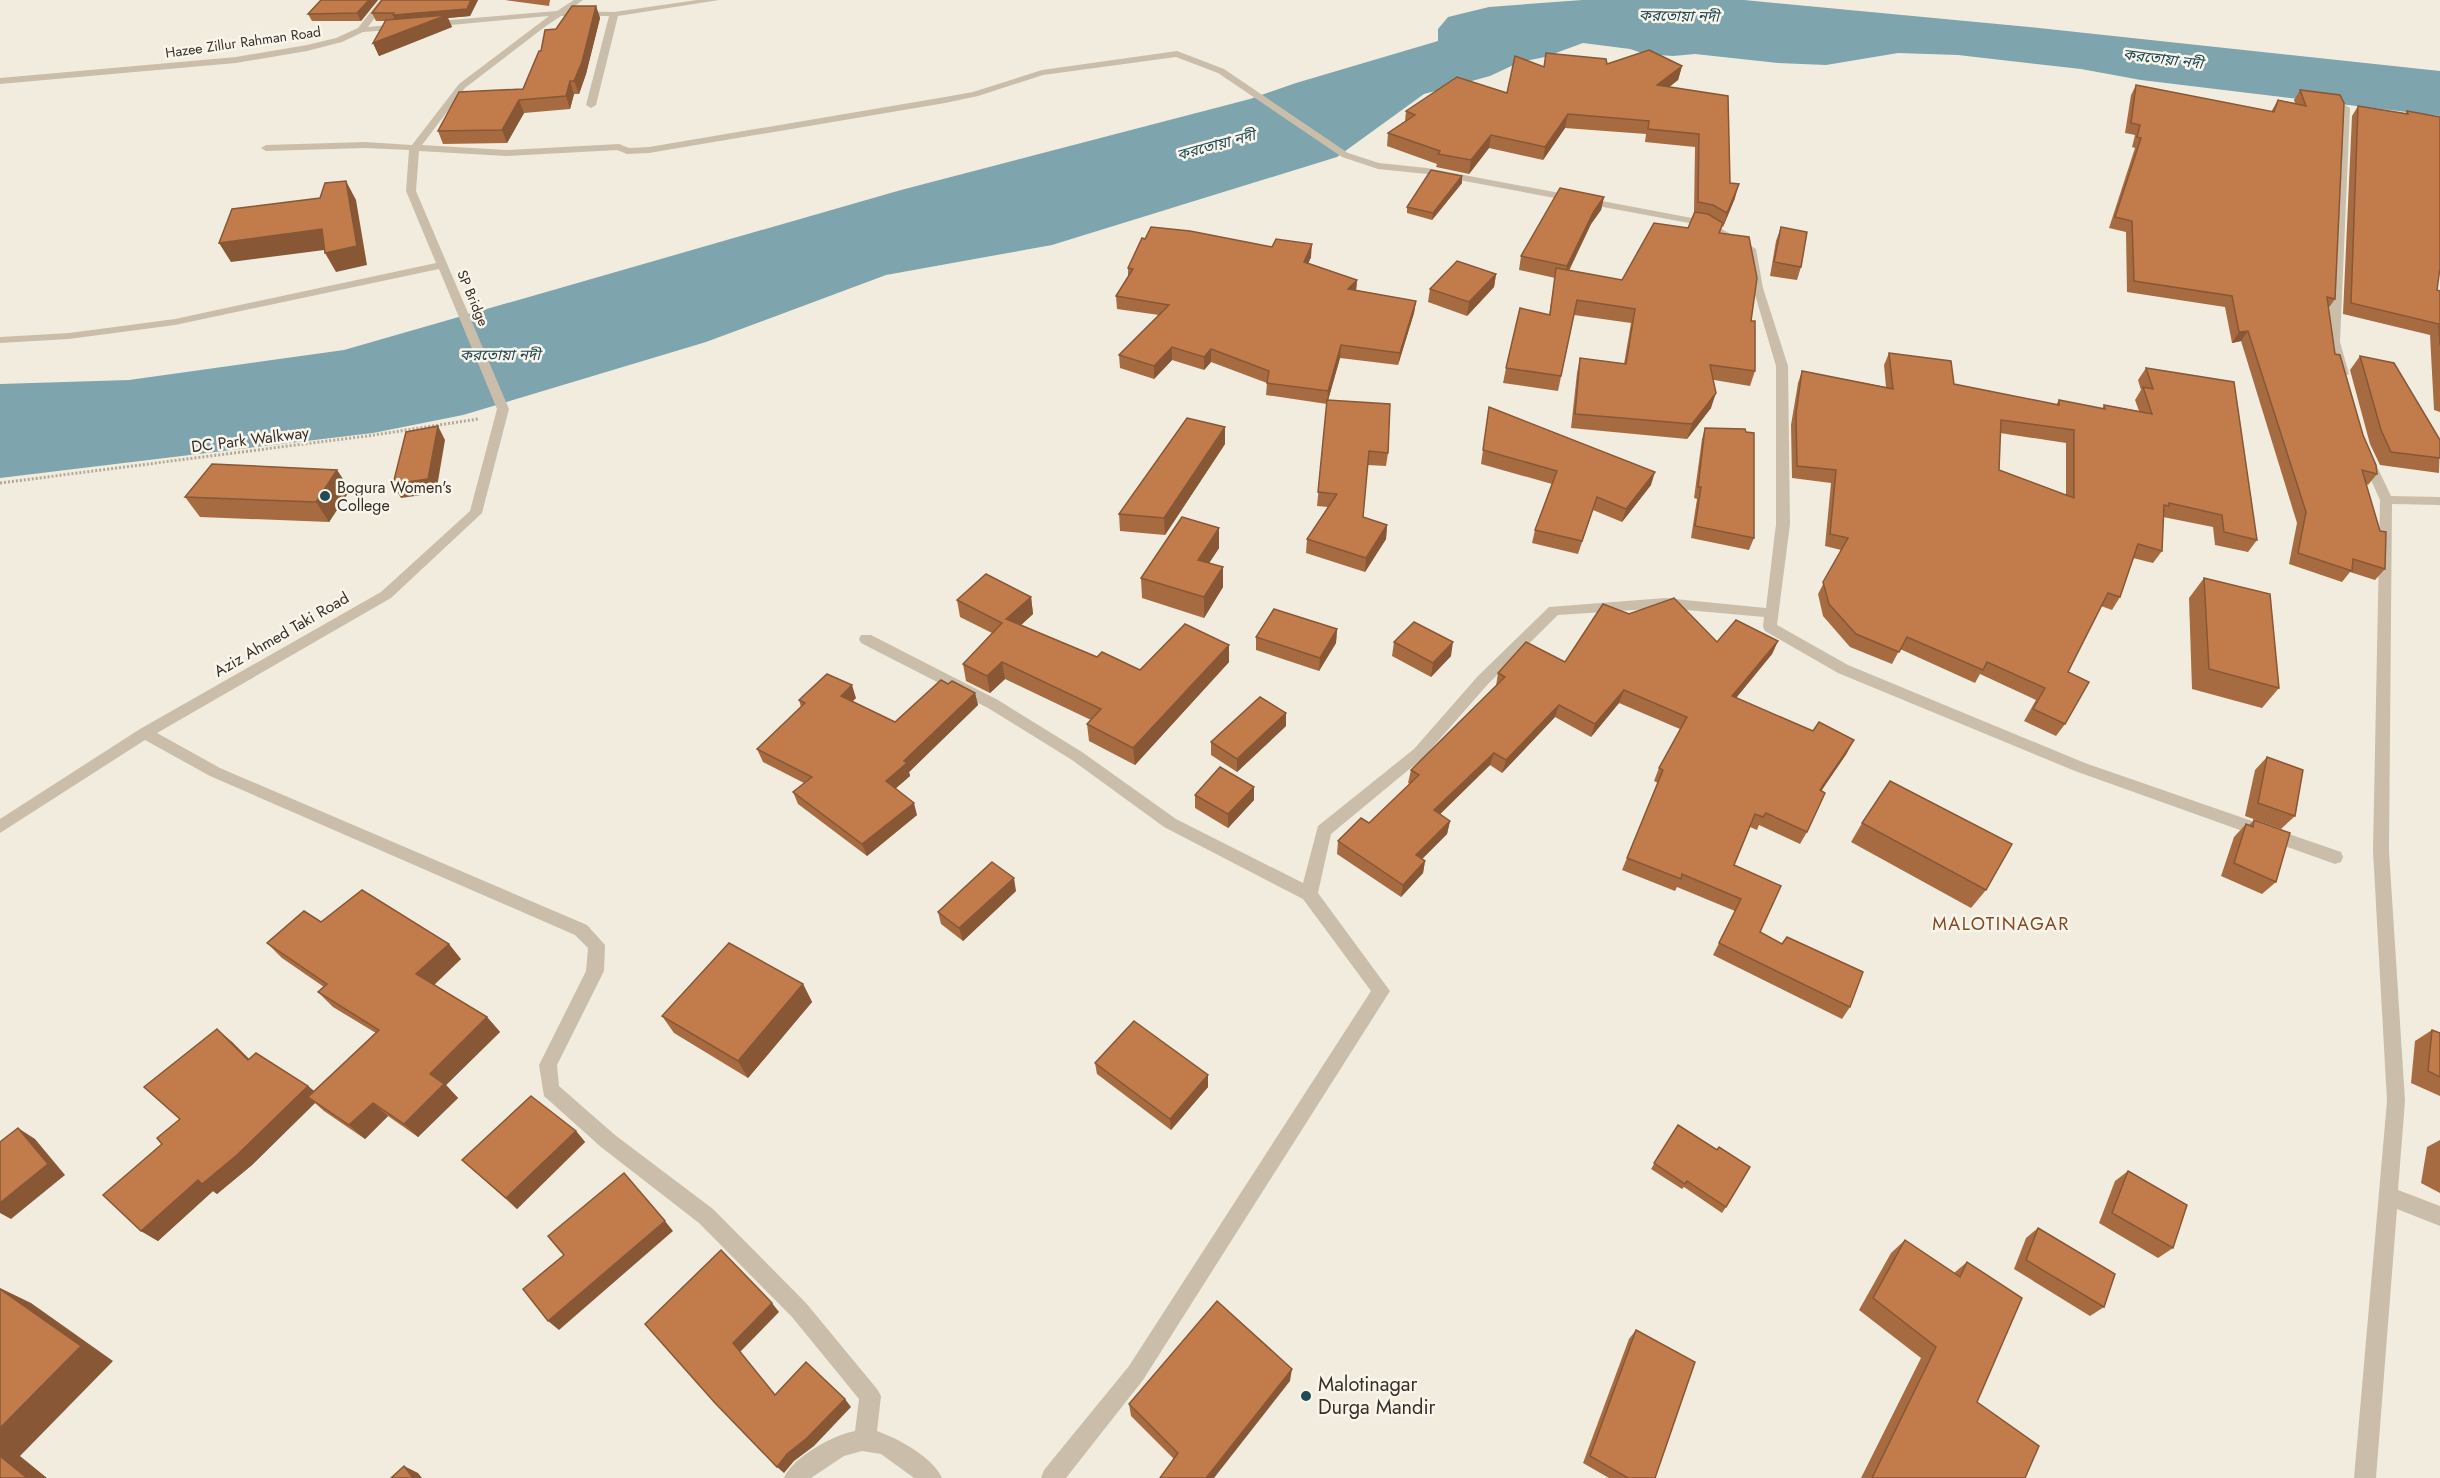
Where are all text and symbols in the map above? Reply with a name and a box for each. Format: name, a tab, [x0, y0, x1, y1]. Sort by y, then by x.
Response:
water label: করতোয়া নদী	[1639, 4, 1722, 28]
street label: Hazee Zillur Rahman Road	[164, 21, 322, 63]
water label: করতোয়া নদী	[2122, 43, 2207, 75]
water label: করতোয়া নদী	[1174, 123, 1261, 166]
street label: SP Bridge	[452, 267, 494, 329]
water label: করতোয়া নদী	[460, 344, 543, 366]
street label: DC Park Walkway	[190, 421, 311, 458]
place label: Bogura Women's College	[337, 476, 452, 517]
marker: Bogura Women's College	[318, 489, 332, 503]
street label: Aziz Ahmed Taki Road	[209, 586, 353, 683]
district label: MALOTINAGAR	[1932, 911, 2070, 937]
place label: Malotinagar Durga Mandir	[1318, 1370, 1436, 1422]
marker: Malotinagar Durga Mandir	[1299, 1389, 1313, 1403]

